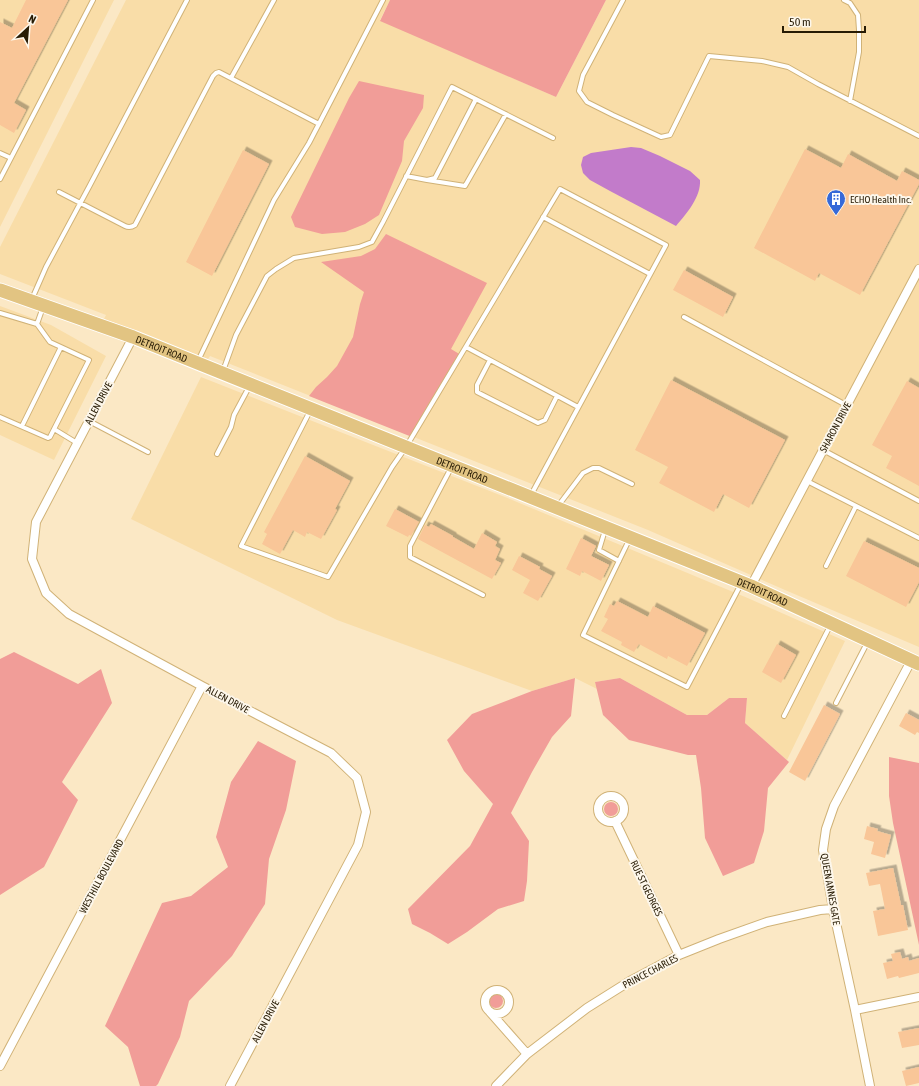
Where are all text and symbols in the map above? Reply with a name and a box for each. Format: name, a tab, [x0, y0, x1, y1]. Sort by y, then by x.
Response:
north arrow	[8, 8, 48, 48]
scale bar	[783, 8, 865, 34]
text: N	[27, 12, 38, 26]
text: 50 m	[789, 15, 811, 29]
building icon: ECHO Health Inc.	[825, 188, 847, 216]
place label: ECHO Health Inc.	[850, 194, 912, 205]
street label: DETROIT ROAD	[134, 334, 189, 364]
street label: ALLEN DRIVE	[83, 379, 115, 426]
street label: SHARON DRIVE	[818, 400, 854, 454]
street label: DETROIT ROAD	[435, 455, 490, 486]
street label: DETROIT ROAD	[735, 576, 790, 608]
street label: ALLEN DRIVE	[205, 684, 252, 716]
street label: WESTHILL BOULEVARD	[77, 837, 126, 915]
street label: QUEEN ANNES GATE	[819, 852, 842, 926]
street label: RUE ST GEORGES	[628, 859, 665, 918]
street label: PRINCE CHARLES	[621, 952, 680, 991]
street label: ALLEN DRIVE	[250, 997, 282, 1044]

